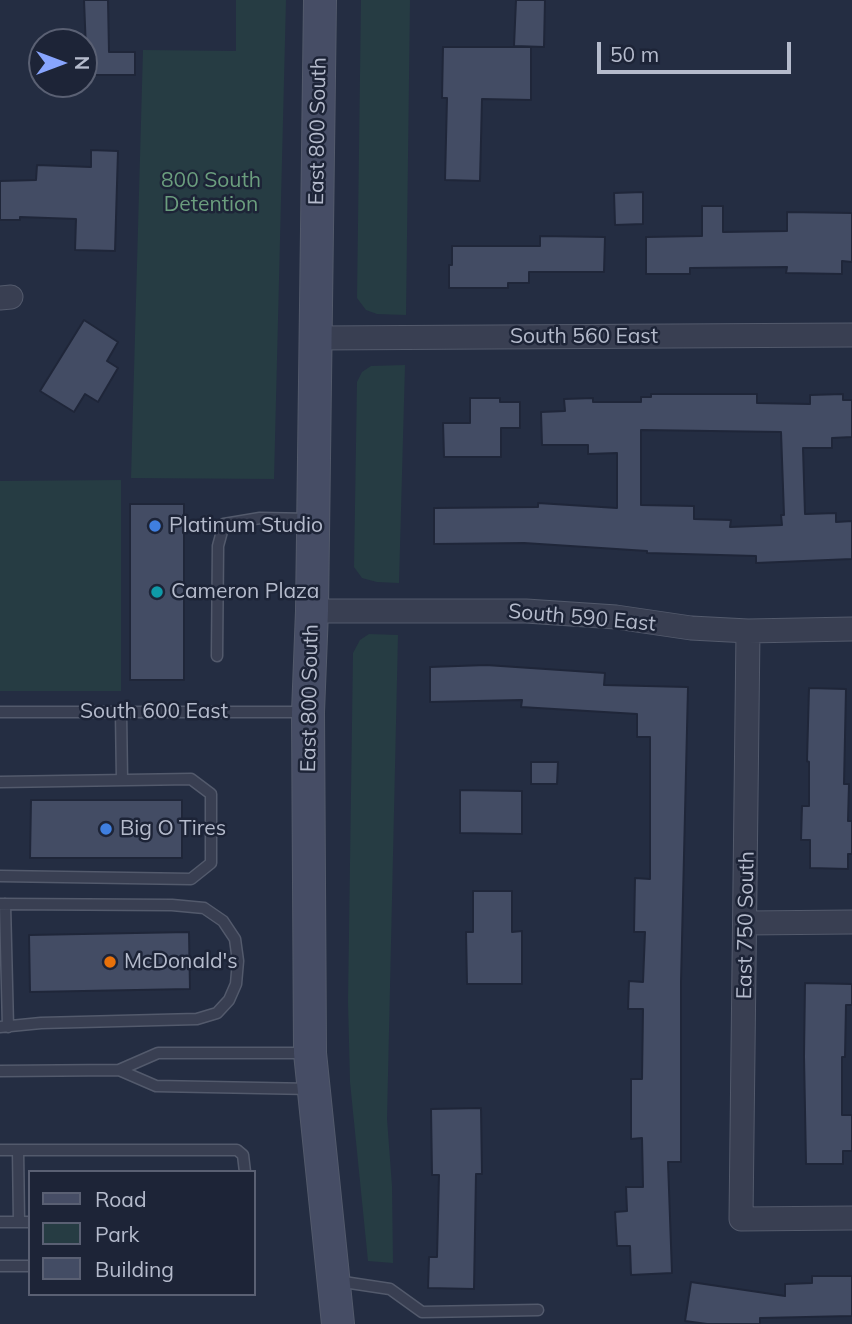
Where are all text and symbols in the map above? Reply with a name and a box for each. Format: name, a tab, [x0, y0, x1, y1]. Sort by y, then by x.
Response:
north arrow	[28, 28, 98, 98]
scale bar	[600, 28, 794, 72]
text: 50 m	[610, 41, 659, 67]
text: N	[70, 56, 94, 70]
street label: East 800 South	[304, 57, 332, 205]
park label: 800 South Detention	[161, 168, 261, 218]
street label: South 560 East	[510, 324, 658, 350]
place label: Platinum Studio	[169, 513, 323, 539]
marker: Platinum Studio	[147, 518, 163, 534]
place label: Cameron Plaza	[171, 579, 319, 605]
marker: Cameron Plaza	[149, 584, 165, 600]
street label: South 590 East	[507, 599, 657, 637]
street label: East 800 South	[296, 624, 324, 772]
street label: South 600 East	[80, 699, 228, 725]
place label: Big O Tires	[120, 816, 226, 842]
marker: Big O Tires	[98, 821, 114, 837]
street label: East 750 South	[732, 851, 760, 999]
place label: McDonald's	[124, 949, 238, 975]
marker: McDonald's	[102, 954, 118, 970]
legend	[28, 1170, 256, 1296]
text: Road	[95, 1186, 146, 1212]
text: Park	[95, 1221, 139, 1247]
text: Building	[95, 1256, 174, 1282]

